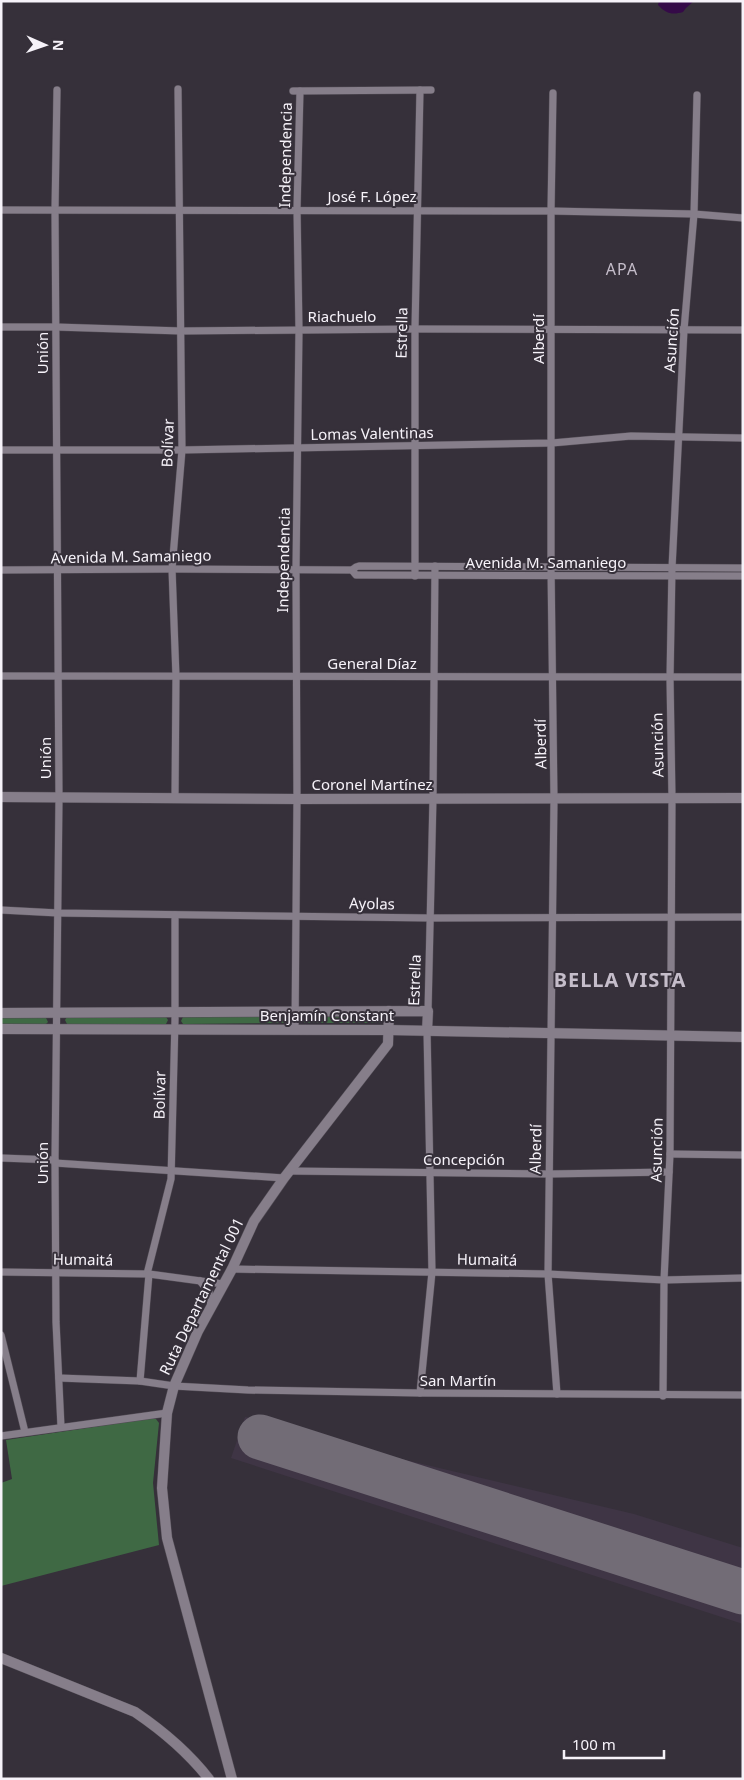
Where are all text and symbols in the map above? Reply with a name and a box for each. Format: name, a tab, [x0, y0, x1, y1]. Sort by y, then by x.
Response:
north arrow	[20, 20, 70, 70]
text: N	[49, 39, 68, 51]
street label: Independencia	[274, 102, 296, 208]
street label: José F. López	[325, 186, 417, 206]
district label: APA	[606, 258, 638, 280]
street label: Riachuelo	[308, 306, 376, 326]
street label: Estrella	[391, 307, 411, 359]
street label: Asunción	[659, 307, 683, 373]
street label: Alberdí	[528, 313, 548, 364]
street label: Unión	[32, 332, 52, 374]
street label: Bolívar	[156, 418, 178, 468]
street label: Lomas Valentinas	[310, 422, 434, 444]
street label: Independencia	[272, 507, 294, 613]
street label: Avenida M. Samaniego	[50, 545, 212, 567]
street label: Avenida M. Samaniego	[466, 552, 626, 572]
street label: General Díaz	[327, 653, 417, 673]
street label: Asunción	[646, 712, 668, 778]
street label: Alberdí	[530, 718, 550, 769]
street label: Unión	[35, 737, 55, 779]
street label: Coronel Martínez	[311, 774, 433, 794]
street label: Ayolas	[349, 893, 395, 913]
street label: Estrella	[403, 954, 425, 1006]
district label: BELLA VISTA	[554, 966, 686, 993]
street label: Benjamín Constant	[260, 1005, 395, 1025]
street label: Bolívar	[149, 1070, 169, 1120]
street label: Asunción	[645, 1117, 667, 1183]
street label: Alberdí	[525, 1123, 545, 1174]
street label: Unión	[32, 1142, 52, 1184]
street label: Concepción	[423, 1149, 505, 1169]
street label: Ruta Departamental 001	[154, 1214, 248, 1378]
street label: Humaitá	[53, 1248, 113, 1270]
street label: Humaitá	[457, 1248, 517, 1270]
street label: San Martín	[420, 1370, 496, 1390]
scale bar	[564, 1728, 664, 1760]
text: 100 m	[572, 1734, 616, 1754]

